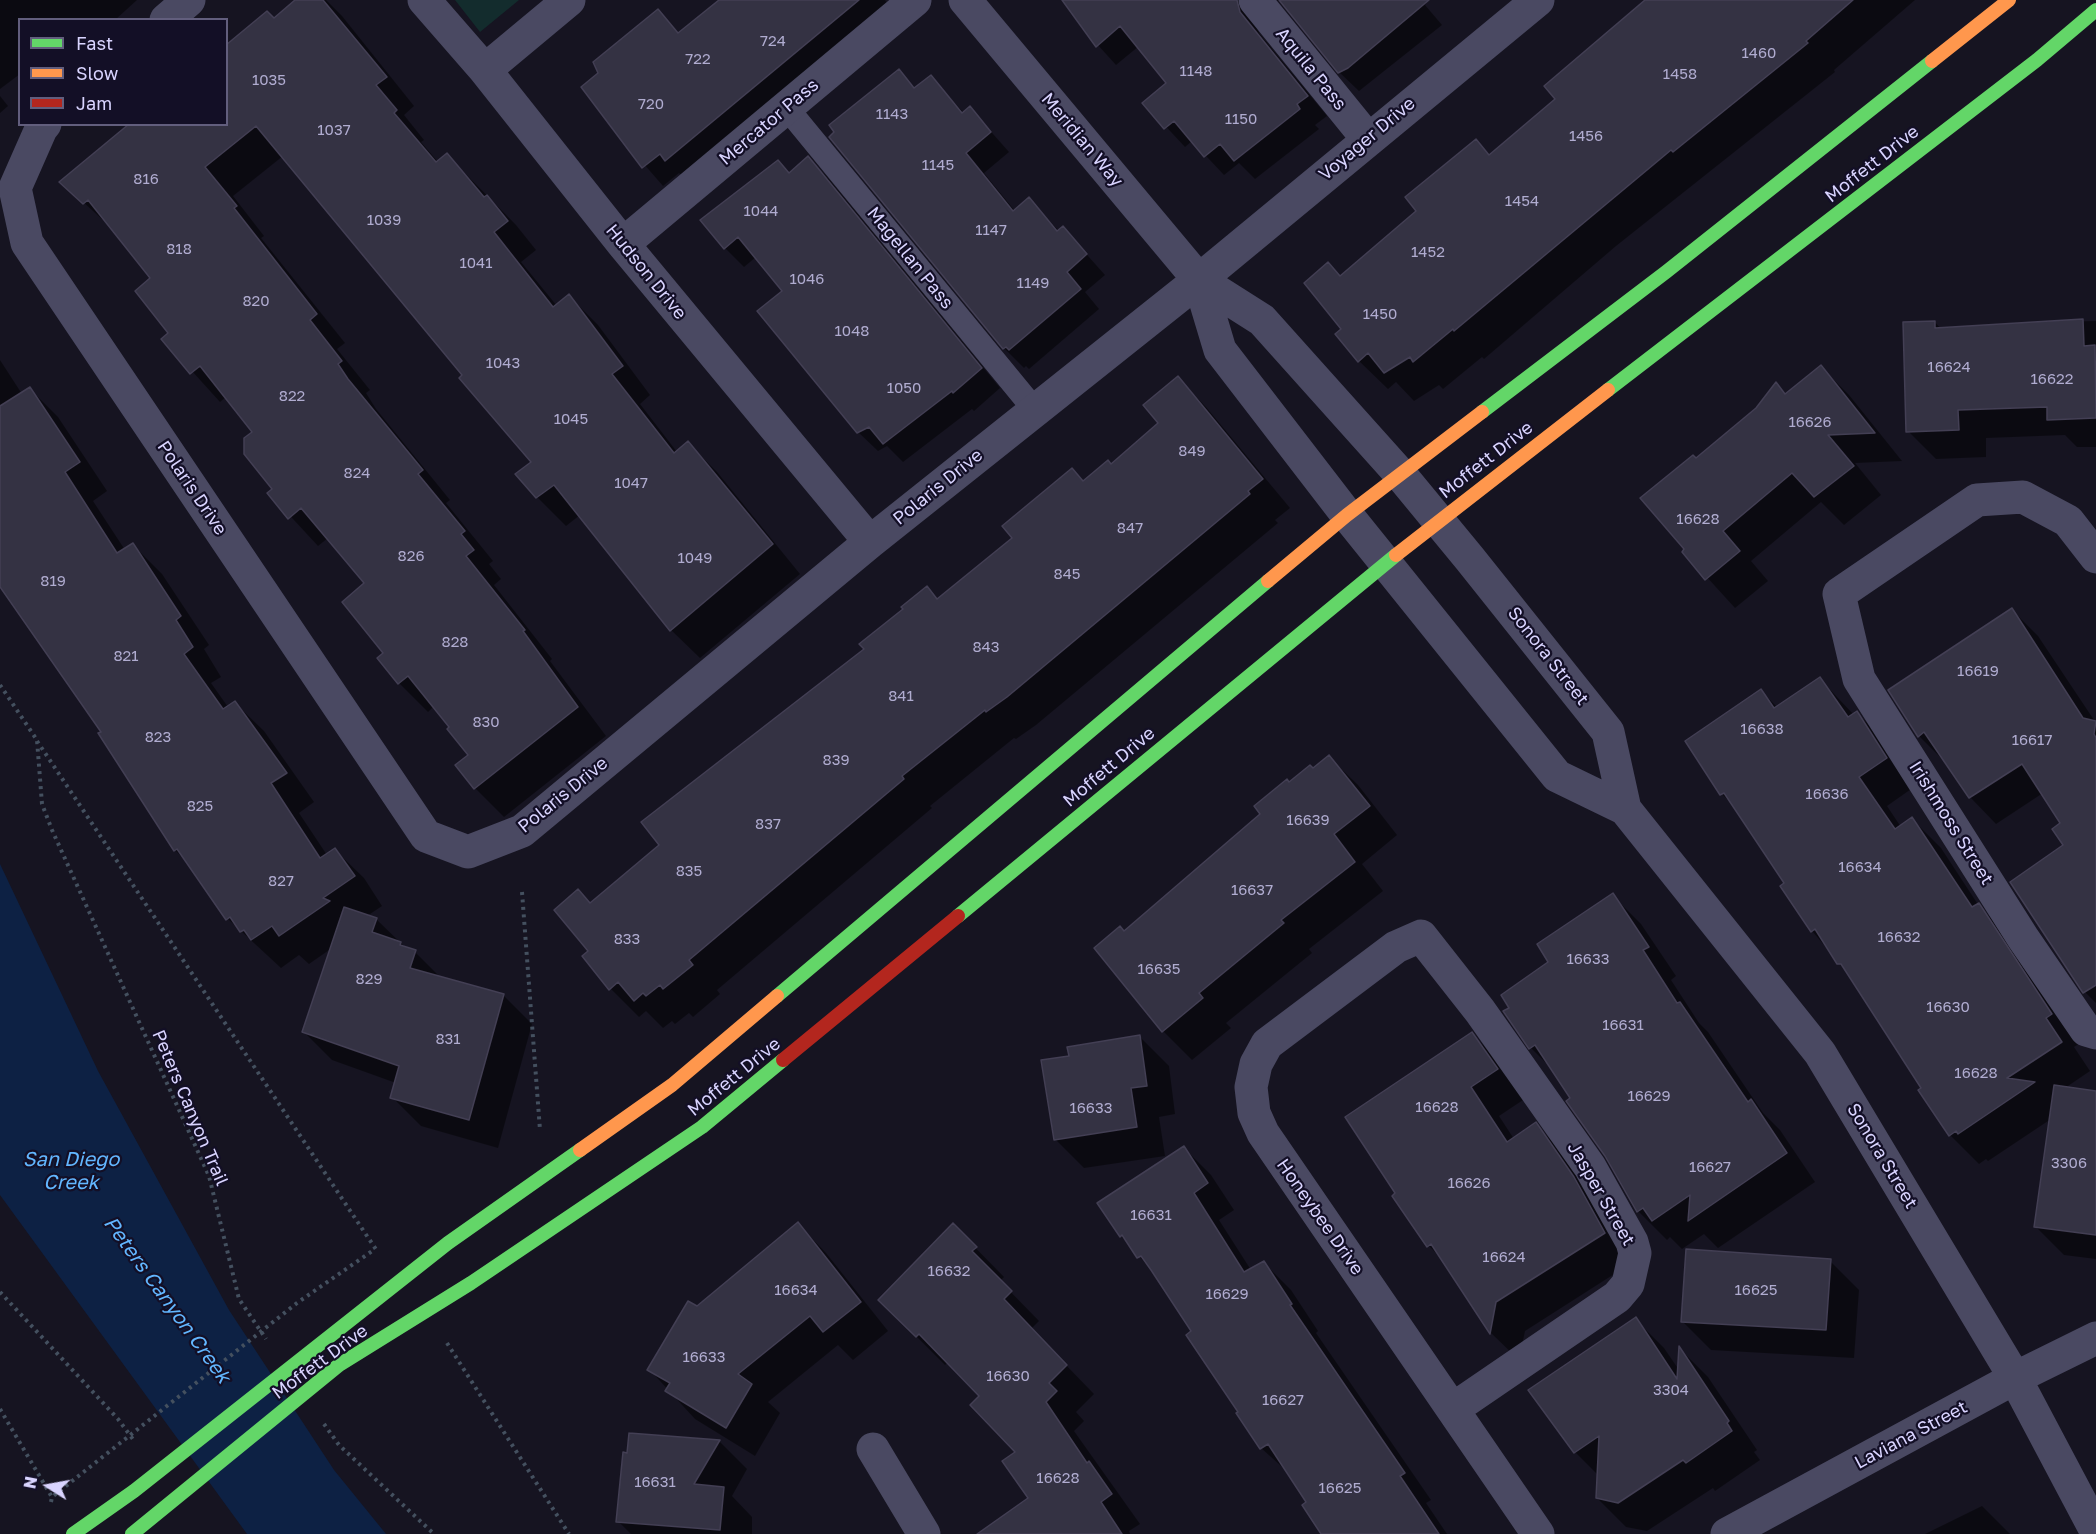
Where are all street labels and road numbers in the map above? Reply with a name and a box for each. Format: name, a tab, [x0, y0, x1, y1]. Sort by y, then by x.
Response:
street label: Aquila Pass	[1271, 23, 1351, 115]
street label: Mercator Pass	[715, 74, 823, 170]
street label: Meridian Way	[1036, 89, 1128, 191]
street label: Voyager Drive	[1315, 93, 1419, 185]
street label: Moffett Drive	[1821, 121, 1923, 207]
street label: Magellan Pass	[862, 203, 958, 313]
street label: Hudson Drive	[601, 220, 691, 324]
street label: Moffett Drive	[1435, 417, 1537, 503]
street label: Polaris Drive	[153, 437, 231, 539]
street label: Polaris Drive	[889, 444, 987, 530]
street label: Sonora Street	[1503, 602, 1593, 710]
street label: Moffett Drive	[1059, 722, 1159, 812]
street label: Polaris Drive	[514, 752, 612, 838]
street label: Irishmoss Street	[1904, 757, 1998, 889]
street label: Peters Canyon Trail	[147, 1027, 233, 1189]
street label: Moffett Drive	[683, 1033, 785, 1121]
street label: Sonora Street	[1842, 1099, 1922, 1213]
street label: Jasper Street	[1563, 1138, 1639, 1250]
street label: Honeybee Drive	[1272, 1155, 1368, 1279]
street label: Moffett Drive	[268, 1320, 372, 1404]
street label: Laviana Street	[1851, 1396, 1971, 1474]

